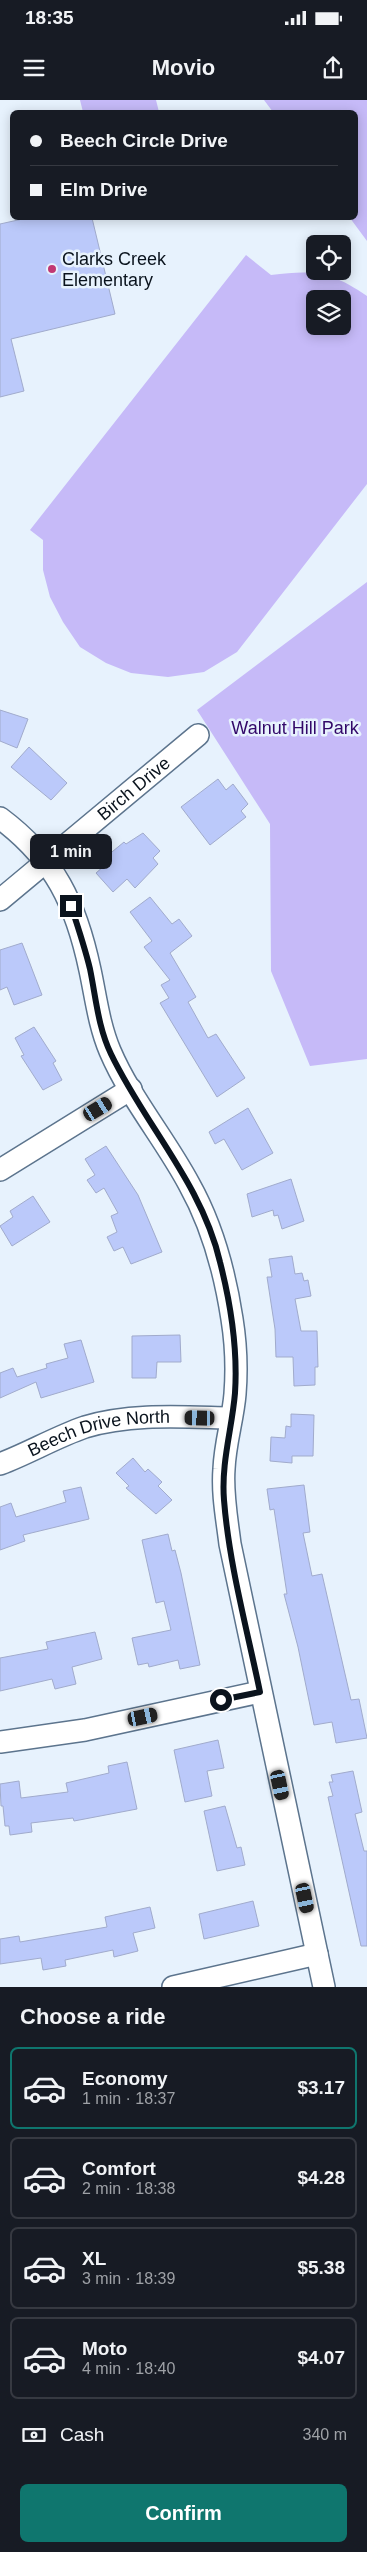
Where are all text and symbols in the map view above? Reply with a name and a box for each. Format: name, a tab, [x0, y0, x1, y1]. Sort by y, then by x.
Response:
text: 18:35	[25, 7, 74, 28]
icon: menu	[20, 54, 48, 82]
icon: share	[319, 54, 347, 82]
text: Movio	[152, 55, 215, 80]
text: Beech Circle Drive	[60, 130, 228, 151]
text: Elm Drive	[60, 179, 148, 200]
map controls	[306, 235, 351, 335]
button: locate	[306, 235, 351, 280]
place label: Clarks Creek Elementary	[62, 249, 167, 290]
marker: Clarks Creek Elementary	[46, 263, 58, 275]
button: layers	[306, 290, 351, 335]
park label: Walnut Hill Park	[231, 718, 360, 738]
street label: Birch Drive	[93, 753, 174, 824]
callout: 1 min	[30, 834, 112, 868]
text: 1 min	[50, 843, 92, 860]
route end	[60, 895, 82, 917]
car	[81, 1095, 114, 1123]
street label: Beech Drive North	[25, 1407, 170, 1461]
car	[184, 1410, 215, 1426]
route start	[210, 1689, 232, 1711]
car	[126, 1707, 159, 1727]
car	[269, 1769, 290, 1801]
car	[294, 1882, 315, 1914]
text: Choose a ride	[20, 2004, 165, 2029]
icon: car	[22, 2066, 67, 2111]
text: Economy	[82, 2068, 168, 2089]
text: $3.17	[297, 2077, 345, 2098]
text: 1 min · 18:37	[82, 2090, 175, 2107]
icon: car	[22, 2156, 67, 2201]
text: Comfort	[82, 2158, 156, 2179]
text: $4.28	[297, 2167, 345, 2188]
text: 2 min · 18:38	[82, 2180, 175, 2197]
icon: car	[22, 2246, 67, 2291]
text: XL	[82, 2248, 106, 2269]
text: $5.38	[297, 2257, 345, 2278]
text: 3 min · 18:39	[82, 2270, 175, 2287]
icon: car	[22, 2336, 67, 2381]
text: Moto	[82, 2338, 127, 2359]
text: $4.07	[297, 2347, 345, 2368]
text: 4 min · 18:40	[82, 2360, 175, 2377]
icon: cash	[20, 2421, 48, 2449]
text: Cash	[60, 2424, 104, 2445]
text: 340 m	[303, 2426, 347, 2443]
button: Confirm	[20, 2484, 347, 2542]

